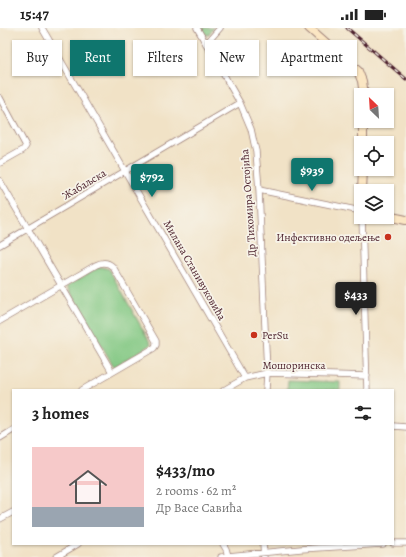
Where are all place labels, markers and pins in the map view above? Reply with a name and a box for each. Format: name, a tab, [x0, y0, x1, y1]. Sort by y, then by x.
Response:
pin: $939	[288, 158, 336, 192]
pin: $792	[128, 164, 176, 198]
place label: Инфективно одељење	[276, 230, 380, 245]
marker: Инфективно одељење	[383, 232, 393, 242]
pin: $433	[332, 282, 380, 316]
place label: PerSu	[262, 328, 289, 343]
marker: PerSu	[249, 330, 259, 340]

